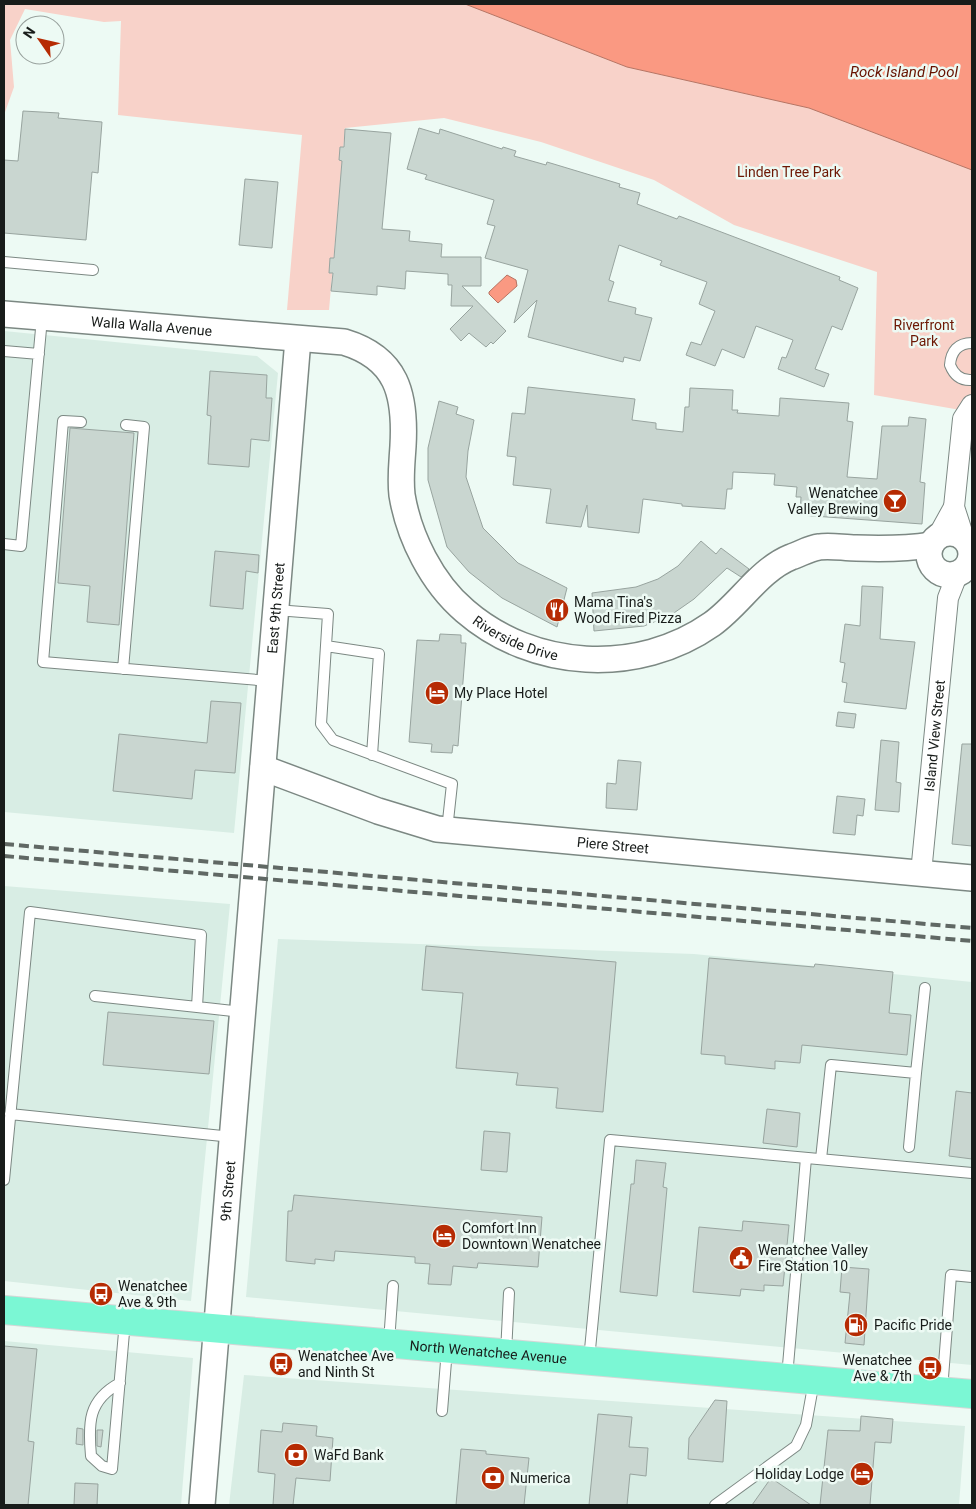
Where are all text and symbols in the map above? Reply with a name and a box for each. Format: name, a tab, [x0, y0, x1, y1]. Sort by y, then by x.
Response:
north arrow	[15, 15, 65, 65]
text: N	[20, 24, 39, 41]
water label: Rock Island Pool	[850, 63, 958, 81]
park label: Linden Tree Park	[737, 164, 842, 180]
street label: Walla Walla Avenue	[90, 313, 213, 339]
park label: Riverfront Park	[894, 317, 955, 349]
place label: Wenatchee Valley Brewing	[787, 485, 878, 517]
bar icon: Wenatchee Valley Brewing	[882, 488, 908, 514]
street label: East 9th Street	[264, 561, 288, 654]
place label: Mama Tina's Wood Fired Pizza	[574, 594, 682, 626]
restaurant icon: Mama Tina's Wood Fired Pizza	[544, 597, 570, 623]
street label: Riverside Drive	[470, 612, 559, 663]
street label: Island View Street	[921, 679, 948, 792]
hotel icon: My Place Hotel	[424, 680, 450, 706]
place label: My Place Hotel	[454, 685, 548, 701]
street label: Piere Street	[576, 834, 650, 856]
street label: 9th Street	[217, 1160, 238, 1222]
place label: Comfort Inn Downtown Wenatchee	[462, 1220, 601, 1252]
hotel icon: Comfort Inn Downtown Wenatchee	[431, 1223, 457, 1249]
place label: Wenatchee Valley Fire Station 10	[758, 1242, 868, 1274]
public building icon: Wenatchee Valley Fire Station 10	[728, 1245, 754, 1271]
place label: Wenatchee Ave & 9th	[118, 1278, 187, 1310]
bus stop icon: Wenatchee Ave & 9th	[88, 1281, 114, 1307]
fuel station icon: Pacific Pride	[843, 1312, 869, 1338]
place label: Pacific Pride	[874, 1317, 952, 1333]
street label: North Wenatchee Avenue	[409, 1337, 567, 1367]
place label: Wenatchee Ave and Ninth St	[298, 1348, 394, 1380]
bus stop icon: Wenatchee Ave and Ninth St	[268, 1351, 294, 1377]
place label: Wenatchee Ave & 7th	[843, 1352, 912, 1384]
bus stop icon: Wenatchee Ave & 7th	[917, 1355, 943, 1381]
bank icon: WaFd Bank	[283, 1442, 309, 1468]
place label: WaFd Bank	[314, 1447, 385, 1463]
hotel icon: Holiday Lodge	[849, 1461, 875, 1487]
bank icon: Numerica	[480, 1465, 506, 1491]
place label: Holiday Lodge	[755, 1466, 844, 1482]
place label: Numerica	[510, 1470, 571, 1486]

